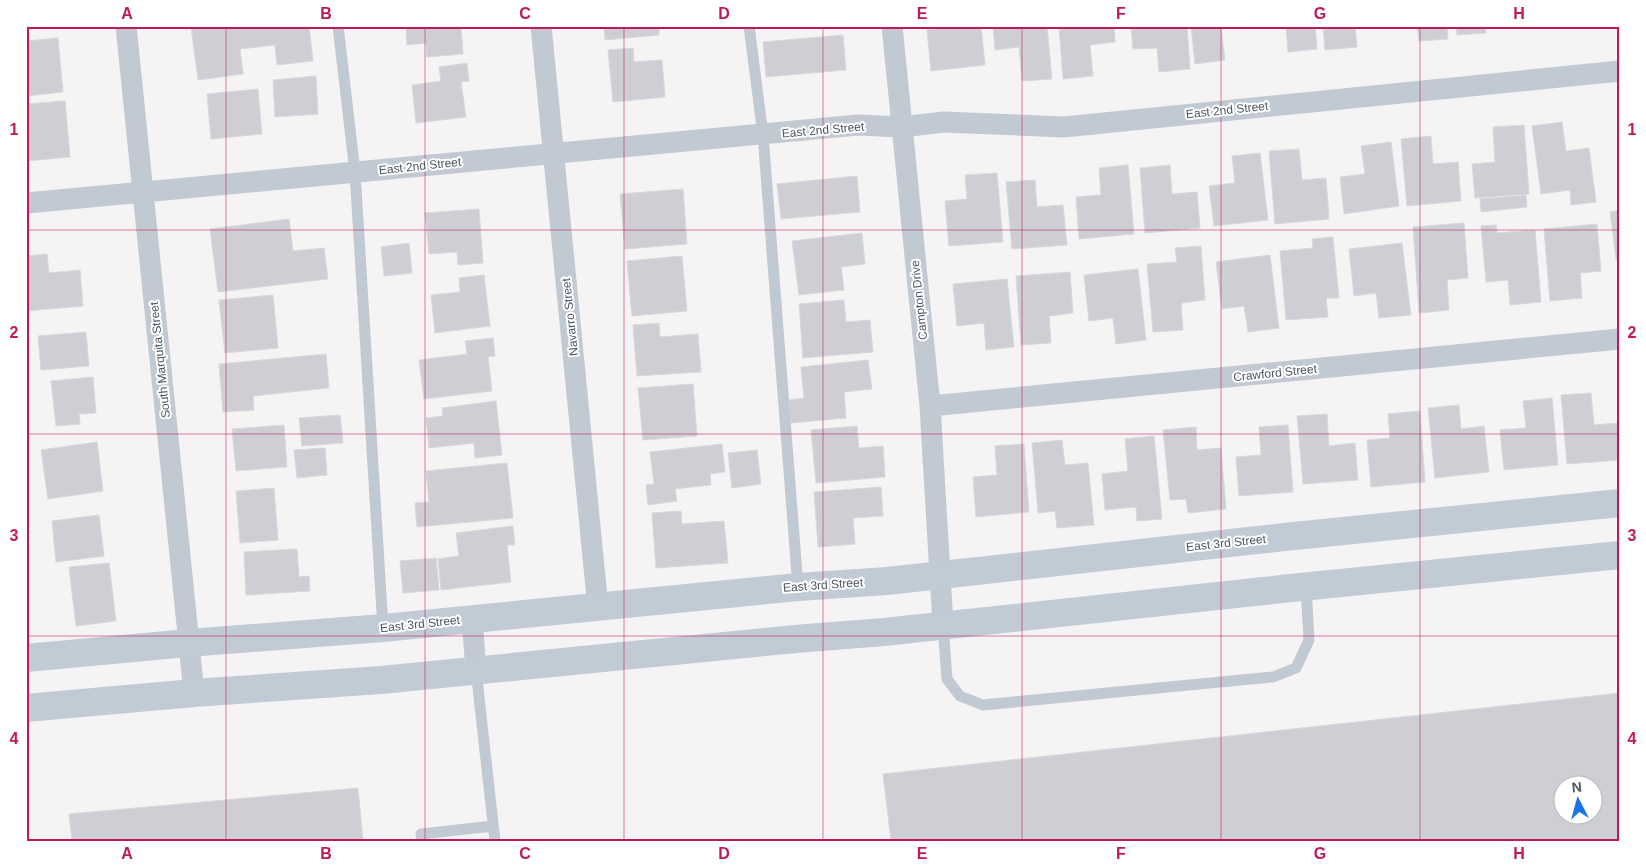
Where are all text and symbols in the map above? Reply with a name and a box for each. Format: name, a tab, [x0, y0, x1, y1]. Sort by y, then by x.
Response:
text: A	[121, 5, 133, 22]
text: B	[320, 5, 332, 22]
text: C	[519, 5, 531, 22]
text: D	[718, 5, 730, 22]
text: E	[917, 5, 928, 22]
text: F	[1116, 5, 1126, 22]
text: G	[1314, 5, 1326, 22]
text: H	[1513, 5, 1525, 22]
street label: East 2nd Street	[1185, 99, 1270, 121]
street label: East 2nd Street	[781, 119, 865, 141]
text: 1	[10, 121, 19, 138]
text: 1	[1628, 121, 1637, 138]
street label: East 2nd Street	[378, 155, 463, 177]
street label: Campton Drive	[908, 259, 930, 341]
street label: Navarro Street	[559, 277, 581, 357]
street label: South Marquita Street	[147, 301, 173, 419]
text: 2	[10, 324, 19, 341]
text: 2	[1628, 324, 1637, 341]
street label: Crawford Street	[1232, 362, 1318, 384]
text: 3	[10, 527, 19, 544]
text: 3	[1628, 527, 1637, 544]
street label: East 3rd Street	[1185, 532, 1267, 554]
street label: East 3rd Street	[783, 575, 864, 595]
street label: East 3rd Street	[379, 613, 461, 635]
text: 4	[10, 730, 19, 747]
text: 4	[1628, 730, 1637, 747]
north arrow	[1554, 774, 1604, 824]
text: N	[1571, 779, 1583, 796]
text: A	[121, 845, 133, 862]
text: B	[320, 845, 332, 862]
text: C	[519, 845, 531, 862]
text: D	[718, 845, 730, 862]
text: E	[917, 845, 928, 862]
text: F	[1116, 845, 1126, 862]
text: G	[1314, 845, 1326, 862]
text: H	[1513, 845, 1525, 862]

